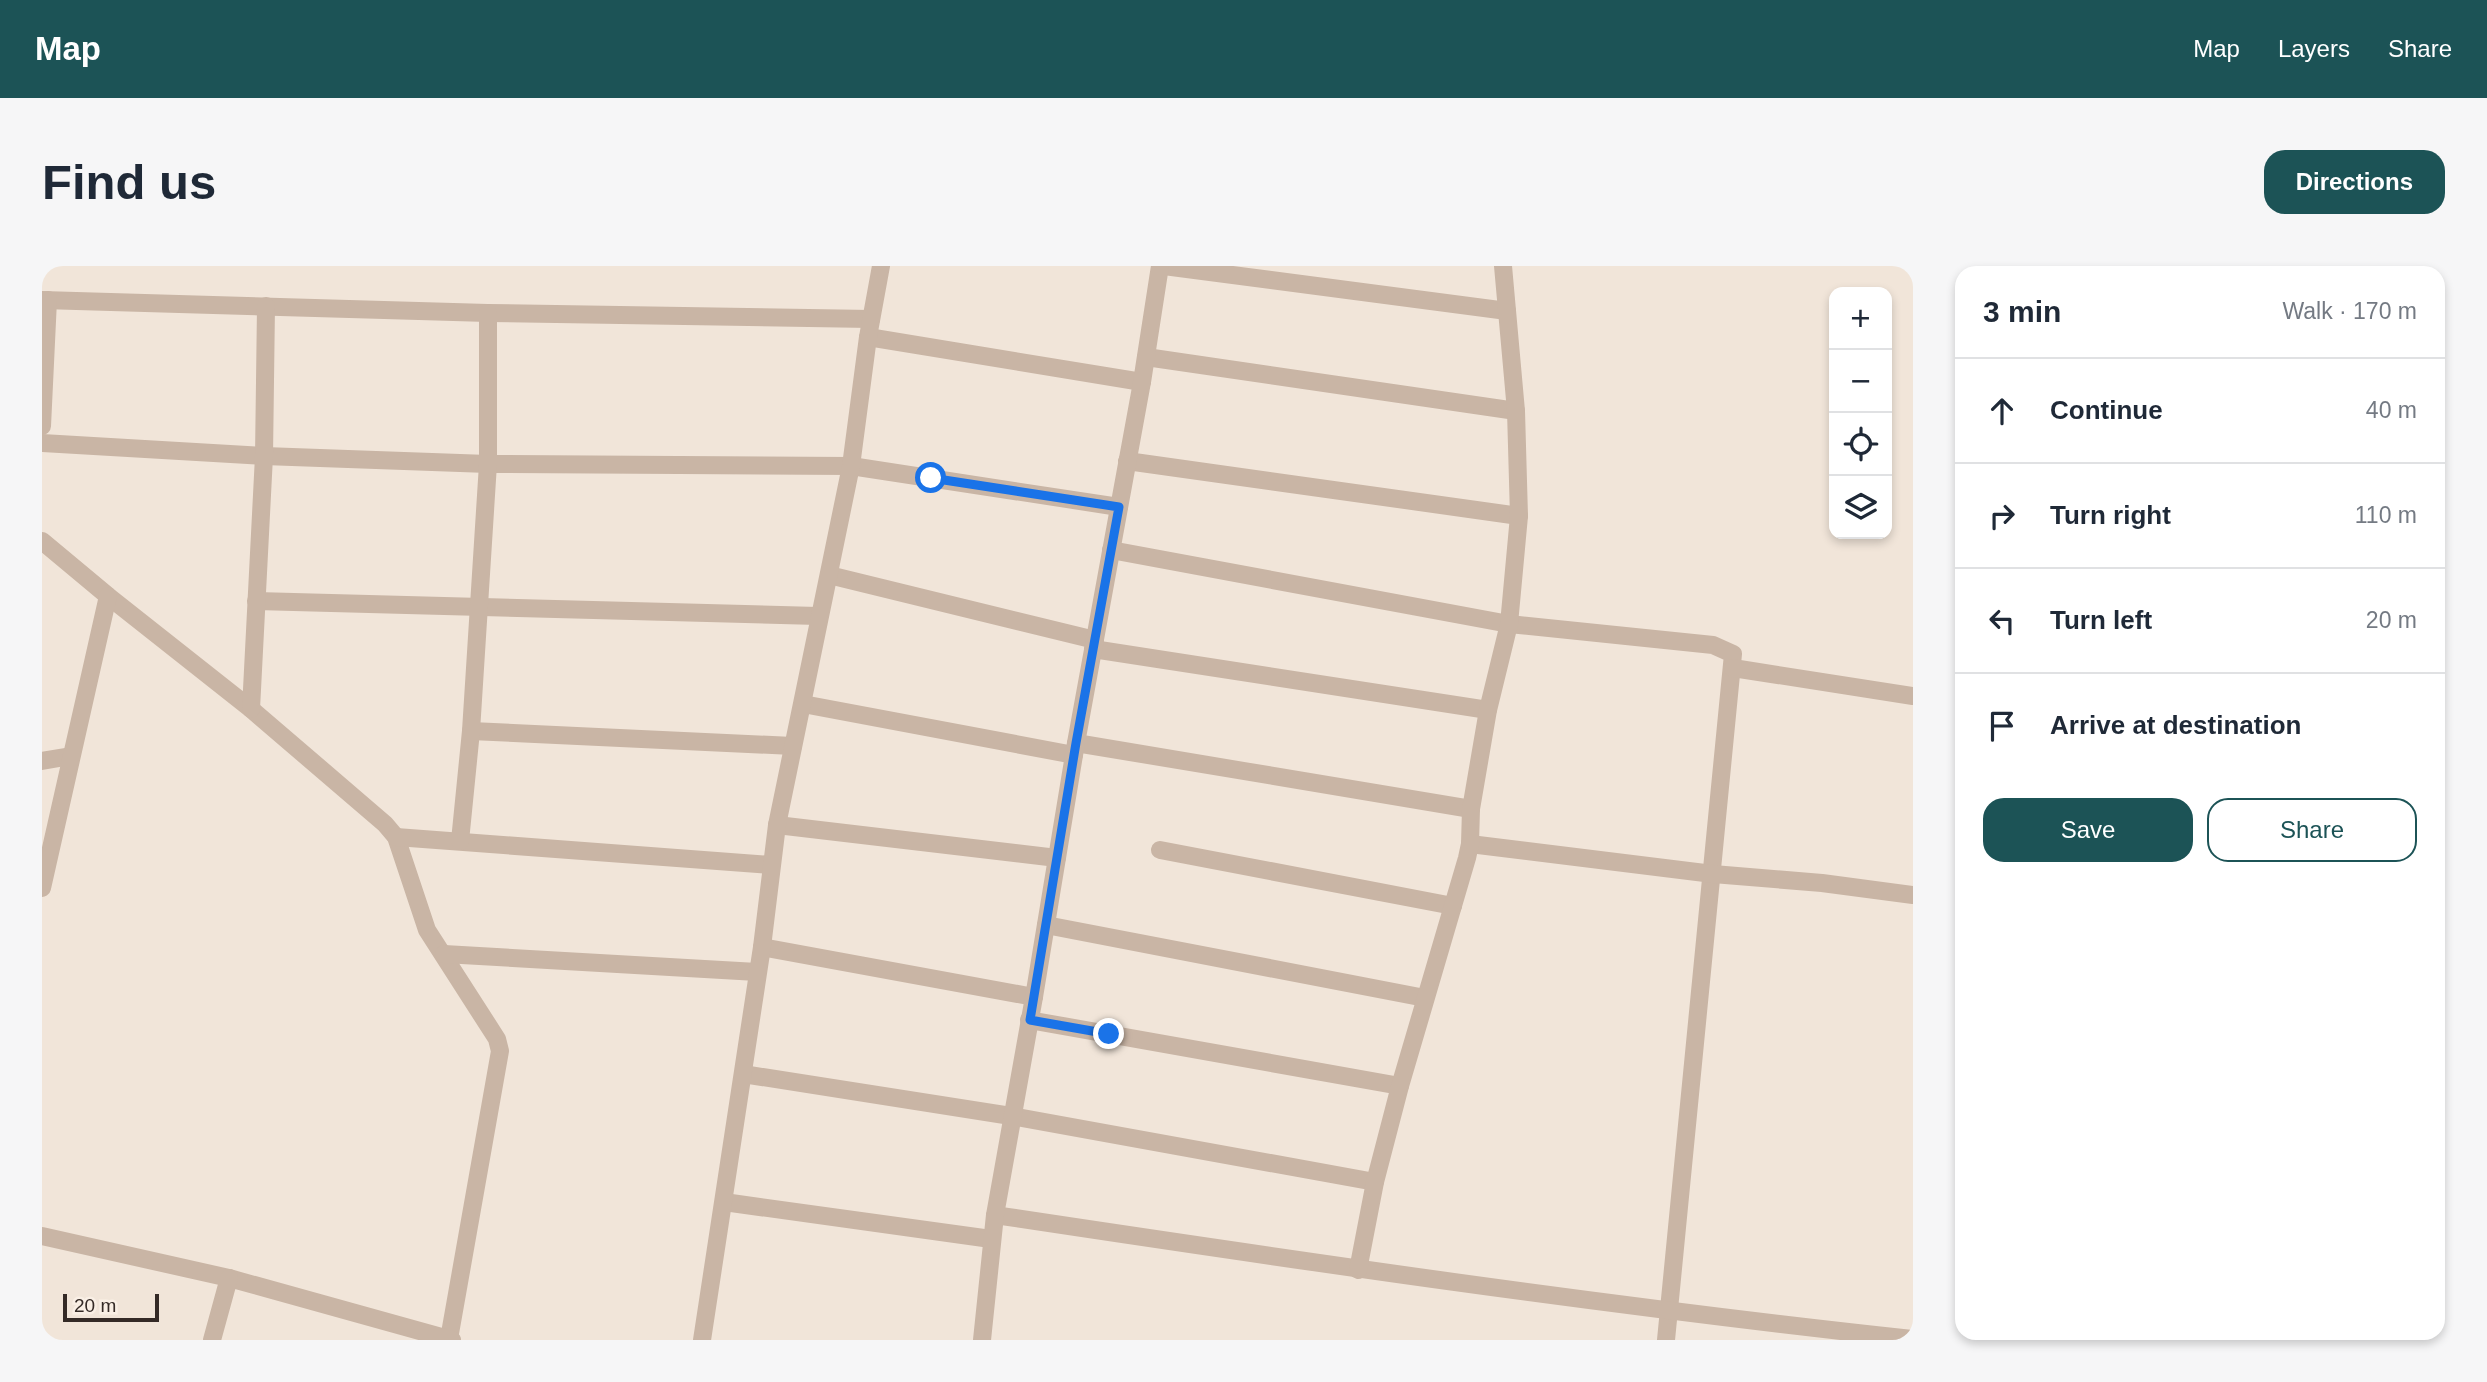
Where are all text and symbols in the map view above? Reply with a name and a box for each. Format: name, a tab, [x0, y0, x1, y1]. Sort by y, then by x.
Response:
text: Map	[35, 30, 101, 67]
text: Map	[2193, 35, 2240, 62]
text: Layers	[2278, 35, 2350, 62]
text: Share	[2388, 35, 2452, 62]
button: Directions	[2264, 150, 2445, 214]
text: Find us	[42, 155, 216, 209]
map controls	[1829, 287, 1892, 539]
button: +	[1829, 287, 1892, 350]
text: 3 min	[1983, 295, 2061, 328]
text: Walk · 170 m	[2282, 298, 2417, 324]
button: −	[1829, 350, 1892, 413]
icon: ahead	[1983, 392, 2021, 430]
text: Continue	[2050, 395, 2163, 425]
text: 40 m	[2366, 397, 2417, 423]
button: locate	[1829, 413, 1892, 476]
route start	[915, 462, 946, 493]
button: layers	[1829, 476, 1892, 539]
icon: right	[1983, 497, 2021, 535]
text: Turn right	[2050, 500, 2171, 530]
text: 110 m	[2355, 502, 2417, 528]
icon: left	[1983, 602, 2021, 640]
text: Turn left	[2050, 605, 2152, 635]
text: 20 m	[2366, 607, 2417, 633]
icon: arrive	[1983, 707, 2021, 745]
text: Arrive at destination	[2050, 710, 2301, 740]
button: Save	[1983, 798, 2193, 862]
button: Share	[2207, 798, 2417, 862]
route end	[1093, 1018, 1124, 1049]
scale bar	[63, 1291, 159, 1323]
text: 20 m	[74, 1295, 116, 1316]

